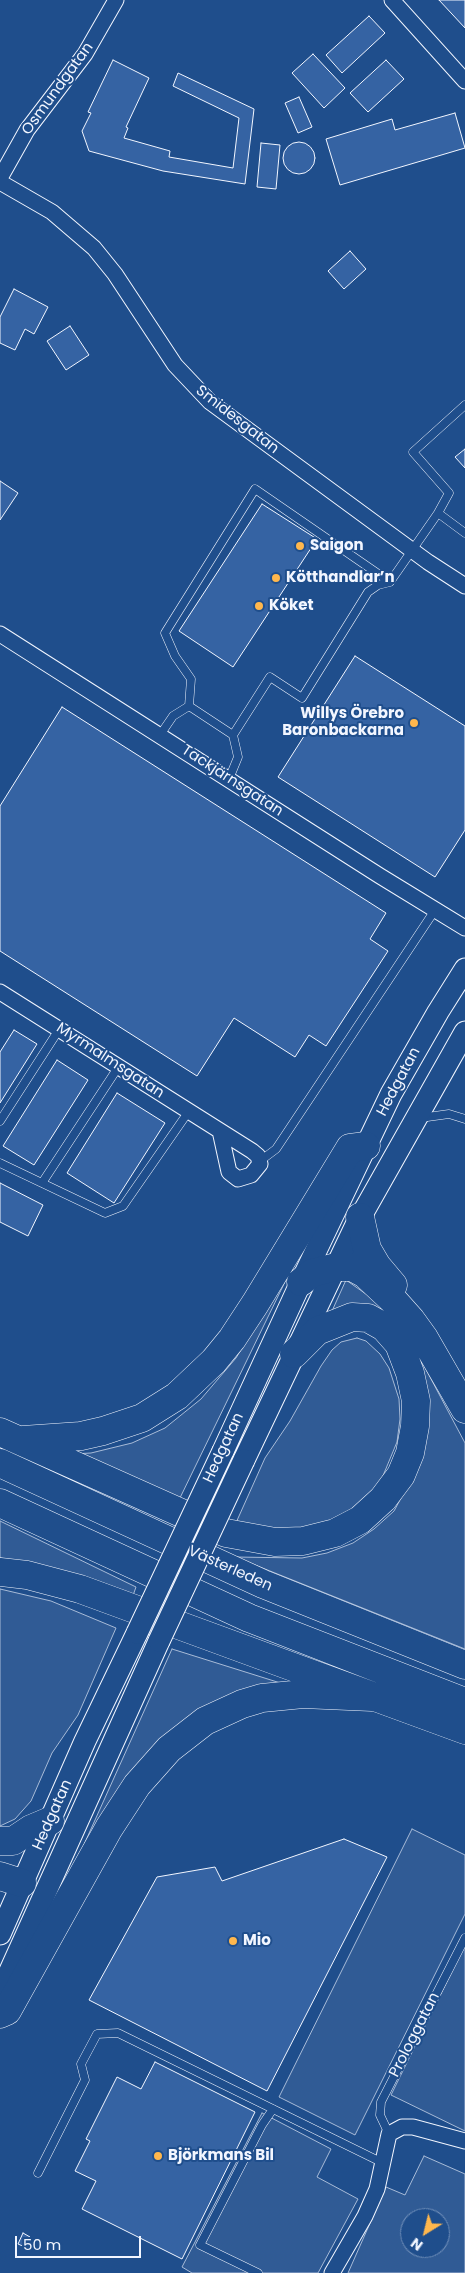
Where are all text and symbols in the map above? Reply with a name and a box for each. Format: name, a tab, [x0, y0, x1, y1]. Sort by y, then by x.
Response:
street label: Osmundgatan	[18, 39, 98, 139]
street label: Smidesgatan	[192, 382, 282, 458]
place label: Saigon	[310, 537, 364, 555]
marker: Saigon	[294, 540, 306, 552]
place label: Kötthandlar’n	[286, 569, 395, 587]
marker: Kötthandlar’n	[270, 572, 282, 584]
place label: Köket	[269, 597, 314, 615]
marker: Köket	[253, 600, 265, 612]
place label: Willys Örebro Baronbackarna	[282, 705, 404, 740]
marker: Willys Örebro Baronbackarna	[408, 717, 420, 729]
street label: Tackjärnsgatan	[178, 741, 286, 821]
street label: Myrmalmsgatan	[53, 1019, 167, 1103]
street label: Hedgatan	[373, 1045, 425, 1119]
street label: Hedgatan	[200, 1410, 248, 1486]
street label: Västerleden	[185, 1542, 275, 1596]
street label: Hedgatan	[29, 1777, 77, 1853]
place label: Mio	[243, 1932, 271, 1950]
marker: Mio	[227, 1935, 239, 1947]
street label: Prologgatan	[386, 1990, 444, 2080]
place label: Björkmans Bil	[168, 2147, 274, 2165]
marker: Björkmans Bil	[152, 2150, 164, 2162]
north arrow	[400, 2208, 450, 2258]
scale bar	[18, 2226, 144, 2258]
text: N	[407, 2233, 427, 2256]
text: 50 m	[23, 2234, 61, 2255]

